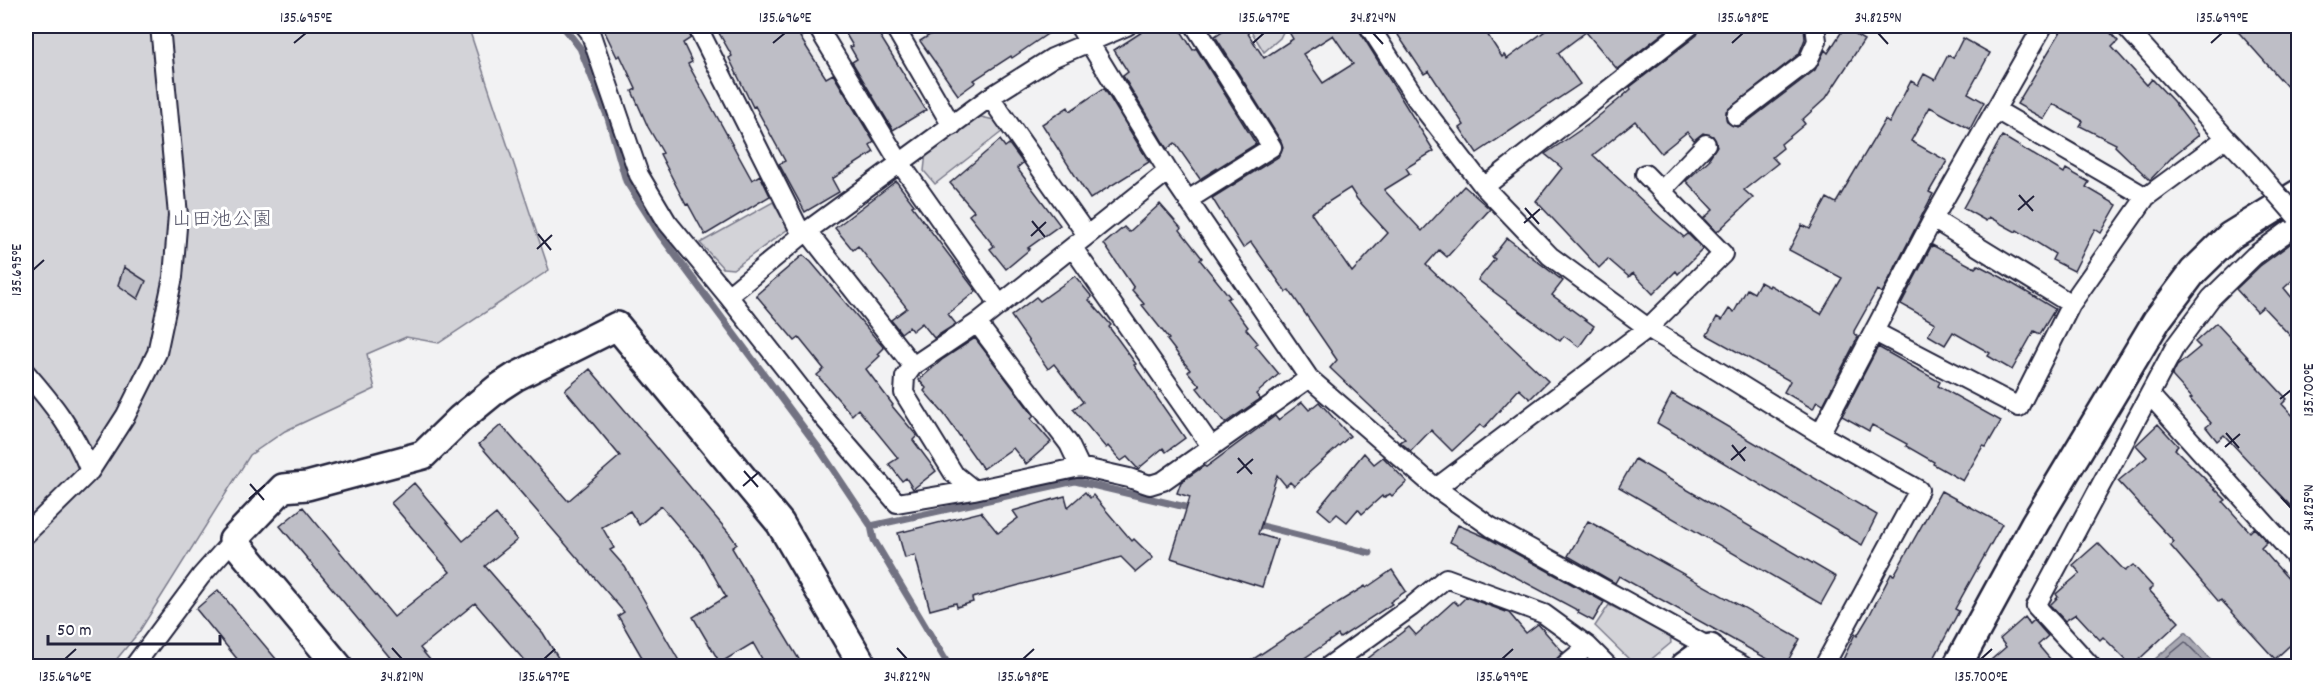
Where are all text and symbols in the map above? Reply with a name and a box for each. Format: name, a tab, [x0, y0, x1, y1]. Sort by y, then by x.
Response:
text: 135.695°E	[280, 8, 332, 30]
text: 135.696°E	[759, 8, 811, 30]
text: 135.697°E	[1239, 8, 1290, 30]
text: 34.824°N	[1350, 8, 1396, 30]
text: 135.698°E	[1717, 8, 1769, 30]
text: 34.825°N	[1854, 8, 1902, 30]
text: 135.699°E	[2196, 8, 2248, 30]
park label: 山田池公園	[172, 207, 272, 235]
text: 135.695°E	[7, 244, 29, 296]
text: 135.700°E	[2299, 363, 2321, 417]
text: 34.825°N	[2299, 484, 2321, 532]
scale bar	[48, 608, 220, 646]
text: 50 m	[57, 619, 92, 644]
text: 135.696°E	[39, 667, 91, 689]
text: 34.821°N	[380, 667, 424, 689]
text: 135.697°E	[519, 667, 570, 689]
text: 34.822°N	[884, 667, 930, 689]
text: 135.698°E	[997, 667, 1049, 689]
text: 135.699°E	[1476, 667, 1528, 689]
text: 135.700°E	[1954, 667, 2008, 689]

